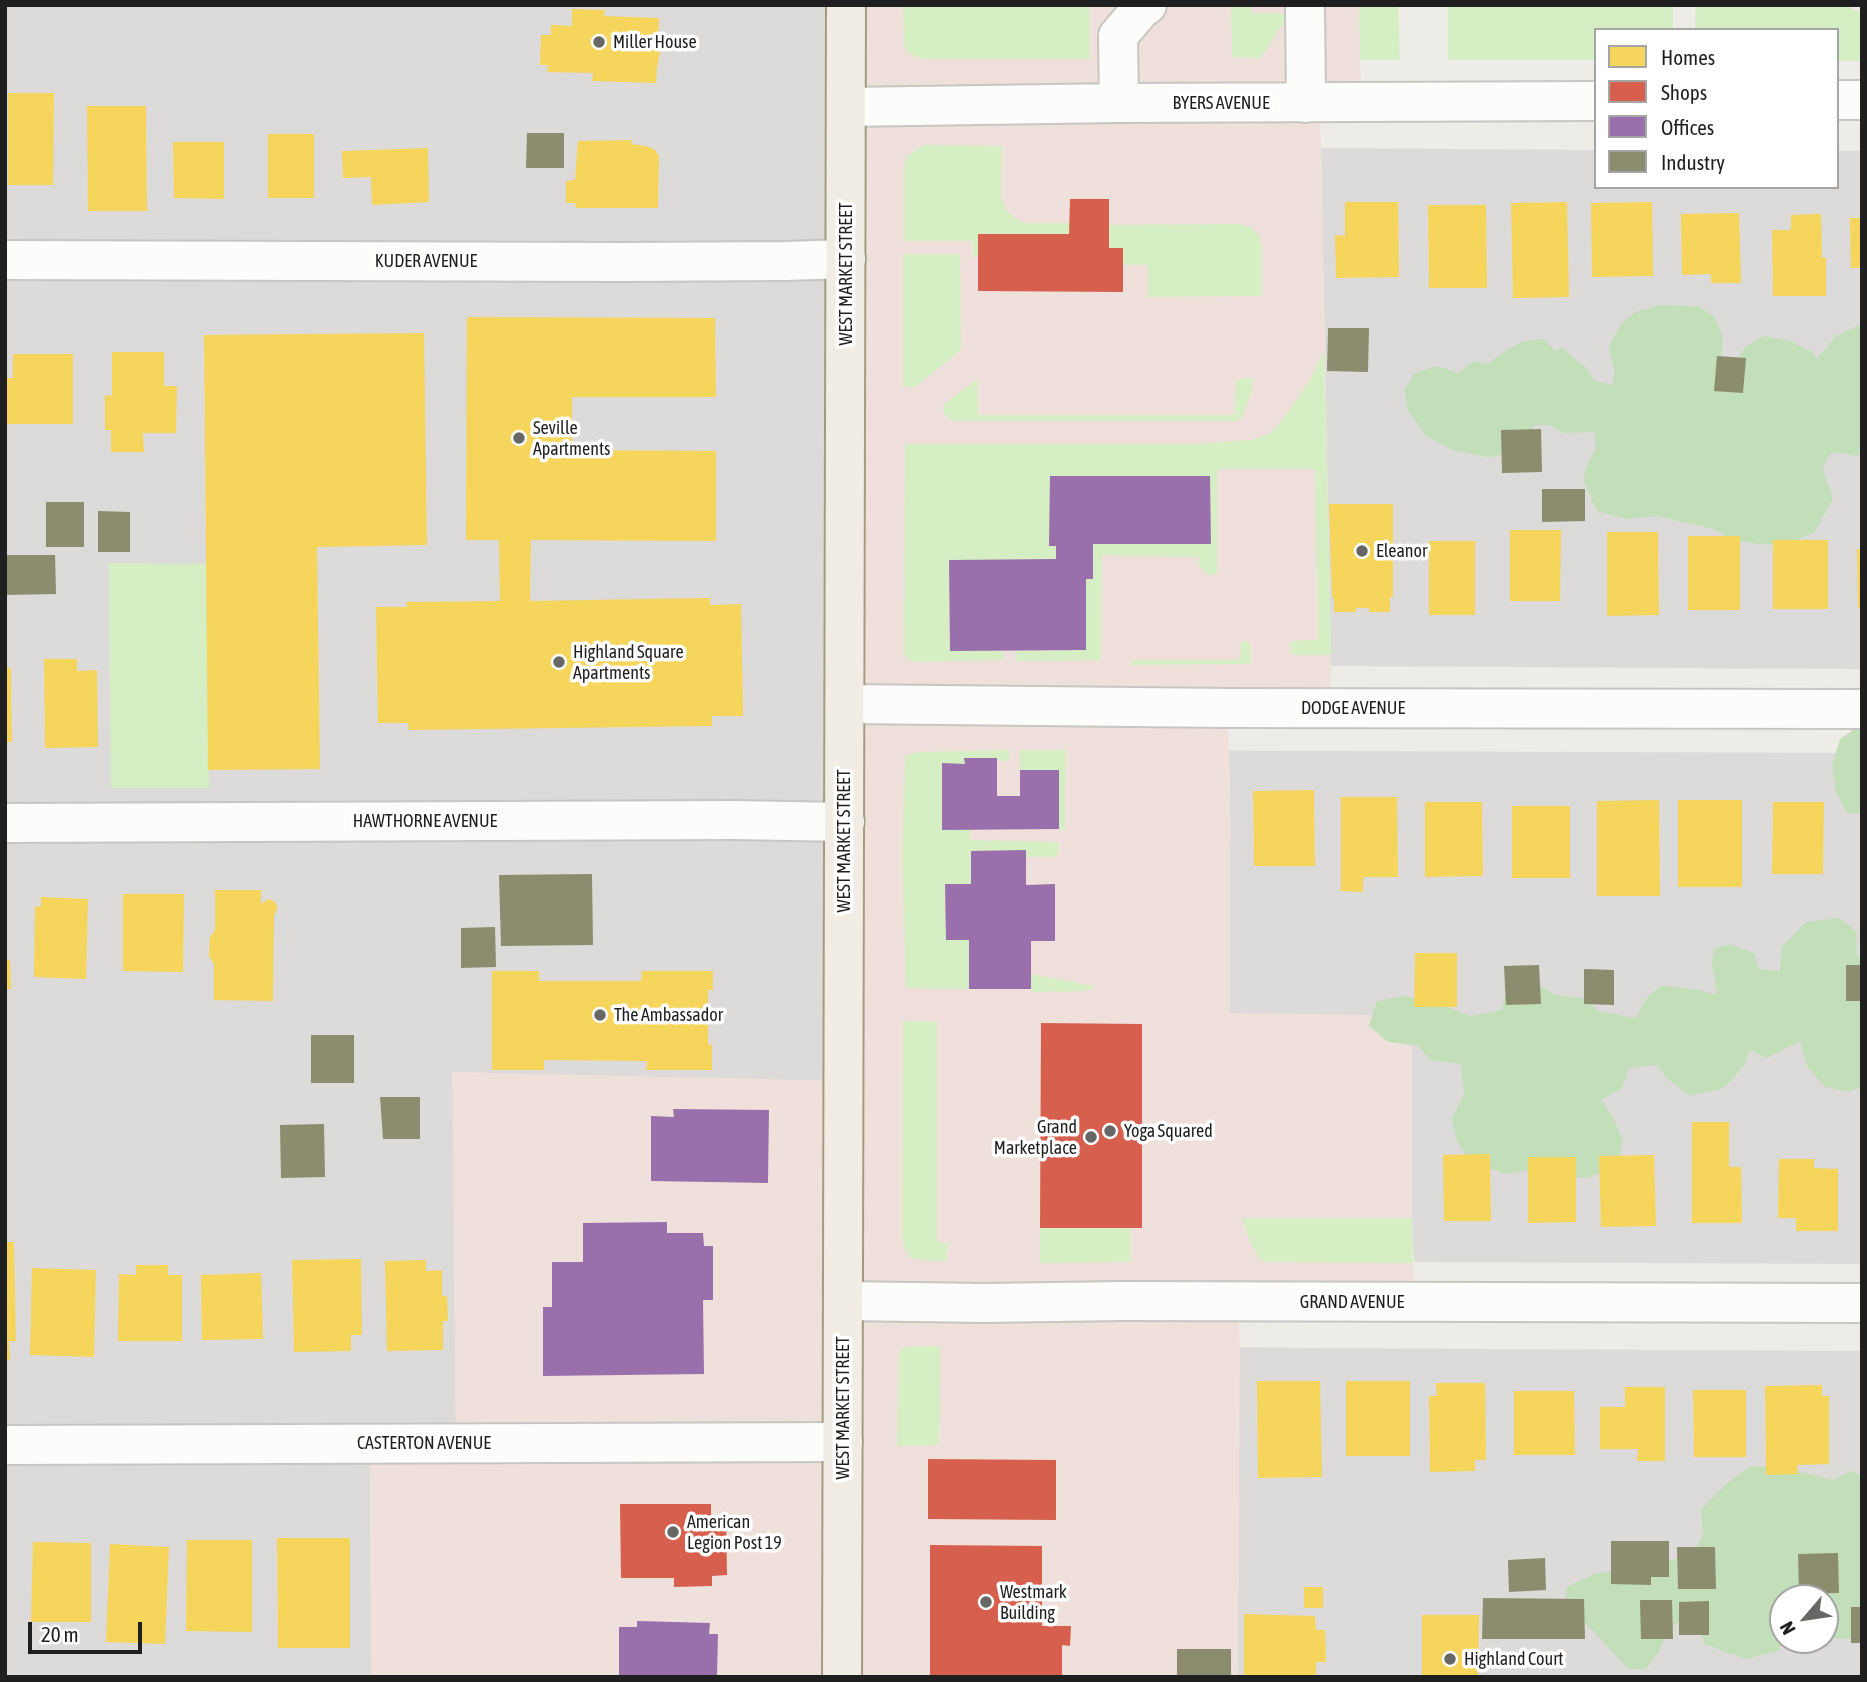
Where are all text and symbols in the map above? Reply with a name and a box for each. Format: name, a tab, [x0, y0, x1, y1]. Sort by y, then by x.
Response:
legend	[1594, 28, 1839, 189]
place label: Miller House	[613, 31, 697, 53]
marker: Miller House	[591, 34, 607, 50]
text: Homes	[1661, 45, 1715, 69]
text: Shops	[1661, 80, 1707, 104]
street label: BYERS AVENUE	[1172, 92, 1270, 114]
text: Offices	[1661, 115, 1714, 139]
text: Industry	[1661, 150, 1725, 174]
street label: WEST MARKET STREET	[835, 202, 857, 346]
street label: KUDER AVENUE	[375, 250, 477, 272]
place label: Seville Apartments	[533, 417, 610, 460]
marker: Seville Apartments	[511, 430, 527, 446]
place label: Eleanor	[1376, 540, 1427, 562]
marker: Eleanor	[1354, 543, 1370, 559]
place label: Highland Square Apartments	[573, 641, 684, 684]
marker: Highland Square Apartments	[551, 654, 567, 670]
street label: DODGE AVENUE	[1301, 697, 1405, 719]
street label: WEST MARKET STREET	[833, 769, 855, 913]
street label: HAWTHORNE AVENUE	[353, 810, 497, 832]
place label: The Ambassador	[614, 1004, 723, 1026]
marker: The Ambassador	[592, 1007, 608, 1023]
place label: Grand Marketplace	[994, 1116, 1077, 1158]
place label: Yoga Squared	[1124, 1120, 1213, 1142]
marker: Yoga Squared	[1102, 1123, 1118, 1139]
marker: Grand Marketplace	[1083, 1129, 1099, 1145]
street label: GRAND AVENUE	[1300, 1291, 1404, 1313]
street label: WEST MARKET STREET	[832, 1336, 854, 1480]
street label: CASTERTON AVENUE	[357, 1432, 491, 1454]
place label: American Legion Post 19	[687, 1511, 782, 1554]
marker: American Legion Post 19	[665, 1524, 681, 1540]
place label: Westmark Building	[1000, 1581, 1067, 1624]
north arrow	[1769, 1584, 1839, 1654]
marker: Westmark Building	[978, 1594, 994, 1610]
scale bar	[32, 1608, 145, 1652]
text: N	[1775, 1618, 1800, 1638]
text: 20 m	[41, 1622, 79, 1646]
place label: Highland Court	[1464, 1648, 1564, 1670]
marker: Highland Court	[1442, 1651, 1458, 1667]

